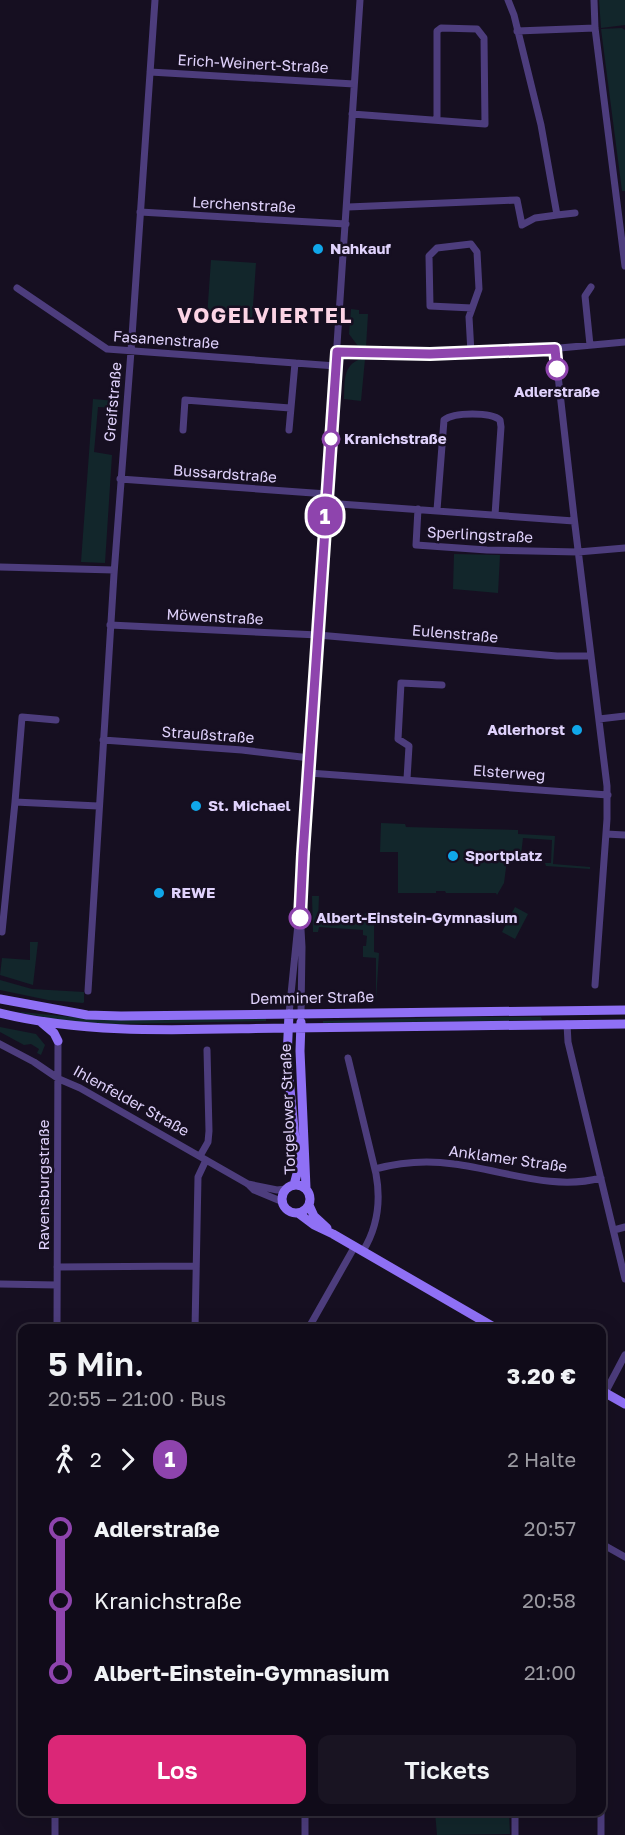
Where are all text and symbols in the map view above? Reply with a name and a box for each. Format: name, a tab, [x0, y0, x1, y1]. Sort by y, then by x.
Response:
street label: Erich-Weinert-Straße	[177, 50, 329, 76]
street label: Lerchenstraße	[192, 192, 297, 216]
place label: Nahkauf	[330, 239, 391, 257]
marker: Nahkauf	[311, 242, 325, 256]
district label: VOGELVIERTEL	[177, 302, 353, 328]
street label: Fasanenstraße	[112, 326, 220, 352]
marker: Adlerstraße	[546, 358, 568, 380]
street label: Greifstraße	[100, 361, 124, 443]
place label: Adlerstraße	[514, 382, 600, 400]
place label: Kranichstraße	[344, 429, 447, 447]
marker: Kranichstraße	[322, 430, 340, 448]
street label: Bussardstraße	[173, 460, 278, 486]
line badge: 1	[306, 496, 344, 536]
text: 1	[320, 503, 330, 529]
street label: Sperlingstraße	[427, 522, 534, 546]
street label: Möwenstraße	[166, 604, 264, 628]
street label: Eulenstraße	[411, 620, 499, 646]
place label: Adlerhorst	[487, 720, 565, 738]
street label: Straußstraße	[161, 722, 255, 746]
marker: Adlerhorst	[570, 723, 584, 737]
street label: Elsterweg	[472, 760, 546, 784]
place label: St. Michael	[208, 796, 291, 814]
marker: St. Michael	[189, 799, 203, 813]
place label: Sportplatz	[465, 846, 543, 864]
marker: Sportplatz	[446, 849, 460, 863]
place label: REWE	[171, 883, 215, 901]
marker: REWE	[152, 886, 166, 900]
marker: Albert-Einstein-Gymnasium	[289, 907, 311, 929]
place label: Albert-Einstein-Gymnasium	[316, 908, 517, 926]
street label: Demminer Straße	[250, 987, 375, 1007]
street label: Torgelower Straße	[276, 1043, 298, 1175]
street label: Ihlenfelder Straße	[70, 1061, 193, 1140]
street label: Ravensburgstraße	[34, 1119, 52, 1250]
street label: Anklamer Straße	[448, 1141, 569, 1175]
text: 5 Min.	[48, 1344, 144, 1383]
text: 3.20 €	[507, 1362, 576, 1389]
text: 20:55 – 21:00 · Bus	[48, 1386, 226, 1410]
icon: walk	[48, 1443, 81, 1476]
icon: forward	[111, 1443, 144, 1476]
text: 1	[165, 1446, 175, 1472]
text: 2	[90, 1447, 102, 1471]
text: 2 Halte	[507, 1447, 576, 1471]
text: Adlerstraße	[94, 1515, 220, 1542]
text: 20:57	[524, 1516, 576, 1540]
text: Kranichstraße	[94, 1587, 242, 1614]
text: 20:58	[522, 1588, 576, 1612]
text: Albert-Einstein-Gymnasium	[94, 1659, 389, 1686]
text: 21:00	[524, 1660, 576, 1684]
button: Los	[48, 1735, 306, 1804]
button: Tickets	[318, 1735, 576, 1804]

